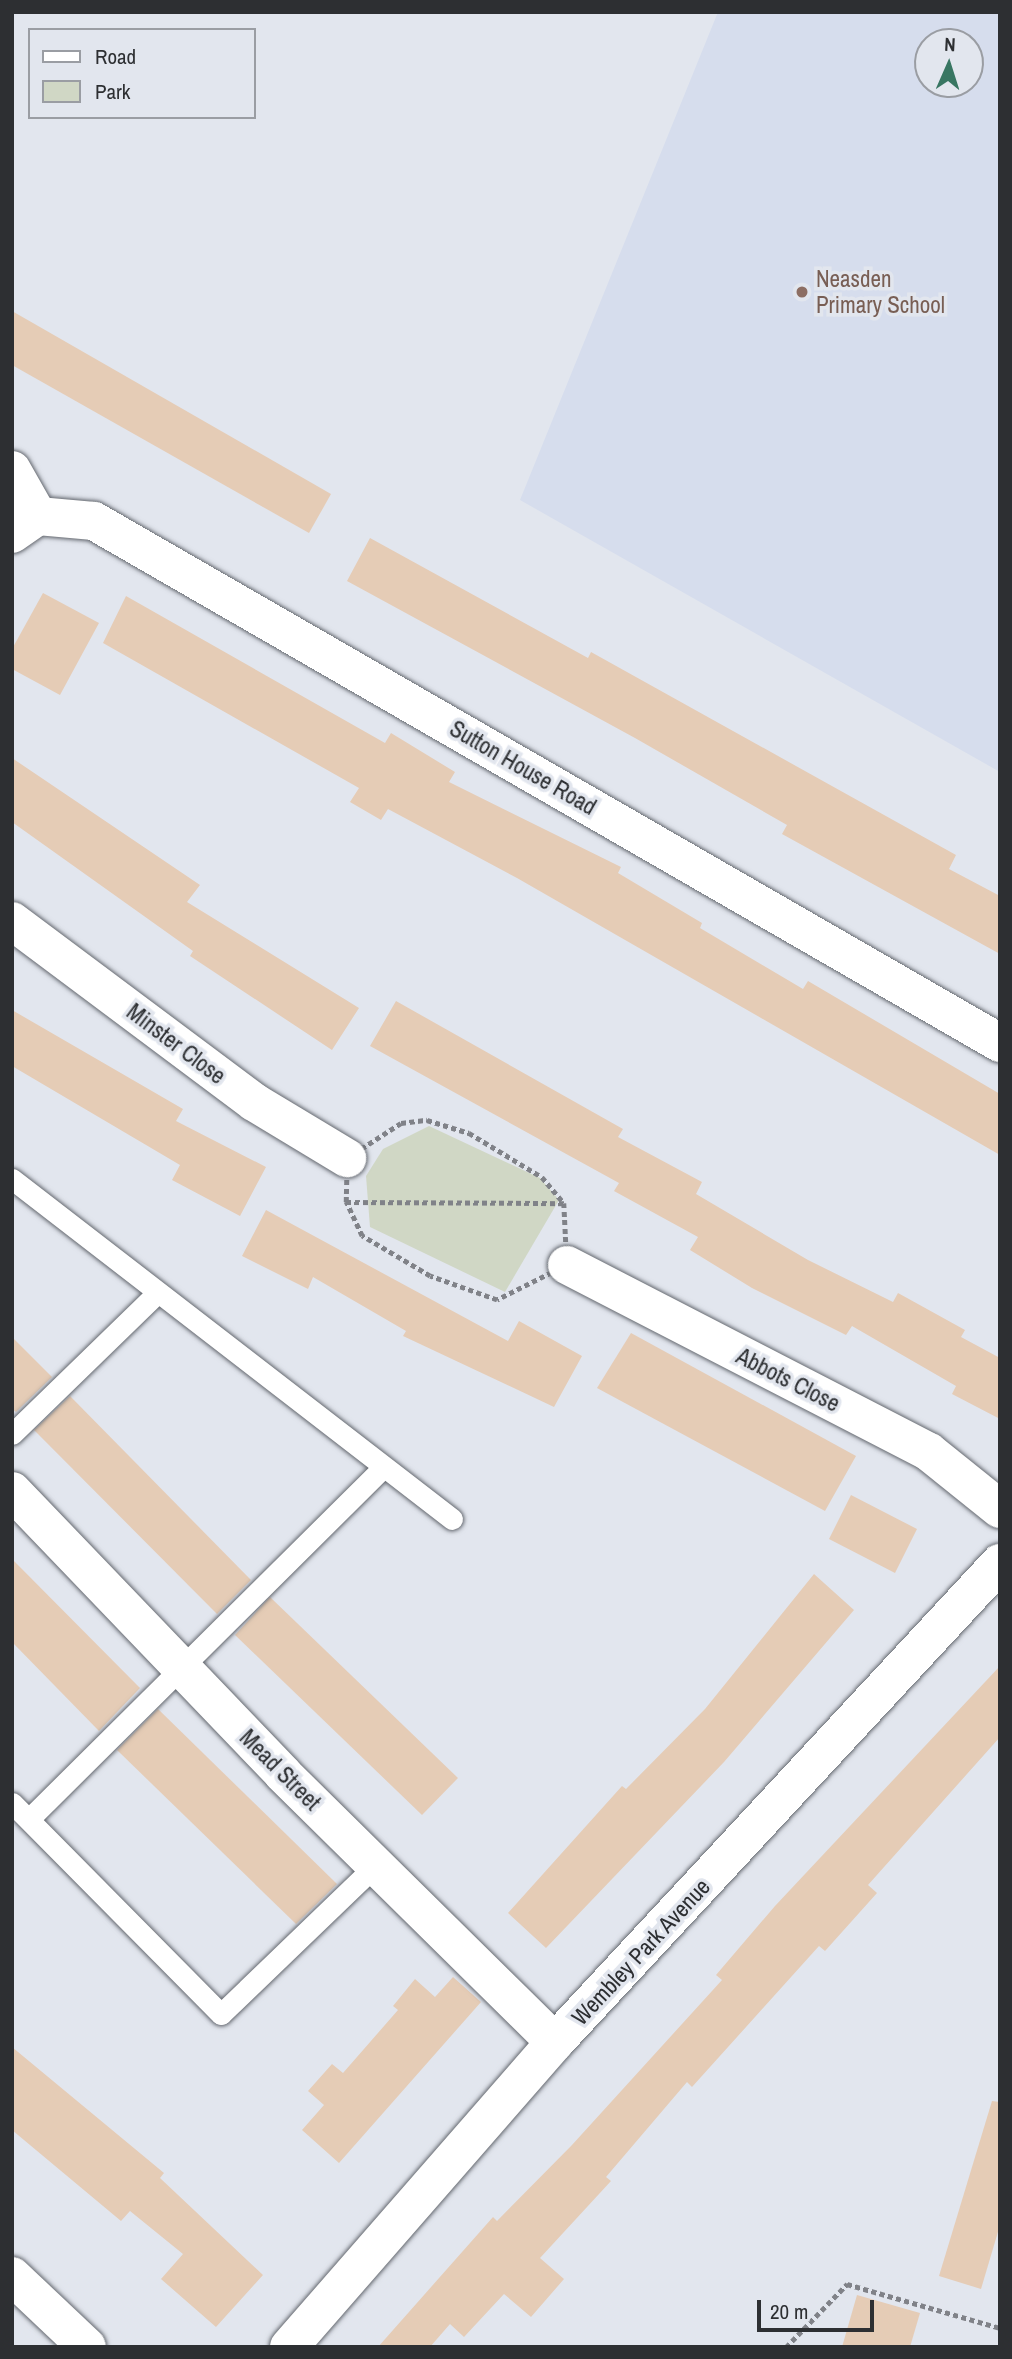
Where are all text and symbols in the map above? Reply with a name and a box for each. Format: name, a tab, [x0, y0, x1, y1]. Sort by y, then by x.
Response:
legend	[28, 28, 256, 119]
north arrow	[914, 28, 984, 98]
text: N	[944, 31, 956, 57]
text: Road	[95, 42, 136, 71]
text: Park	[95, 77, 130, 106]
place label: Neasden Primary School	[816, 265, 945, 319]
marker: Neasden Primary School	[794, 284, 810, 300]
street label: Sutton House Road	[445, 715, 601, 821]
street label: Minster Close	[121, 998, 231, 1090]
street label: Abbots Close	[732, 1342, 844, 1418]
street label: Mead Street	[234, 1724, 326, 1816]
street label: Wembley Park Avenue	[566, 1873, 716, 2031]
scale bar	[760, 2286, 877, 2330]
text: 20 m	[770, 2297, 808, 2326]

